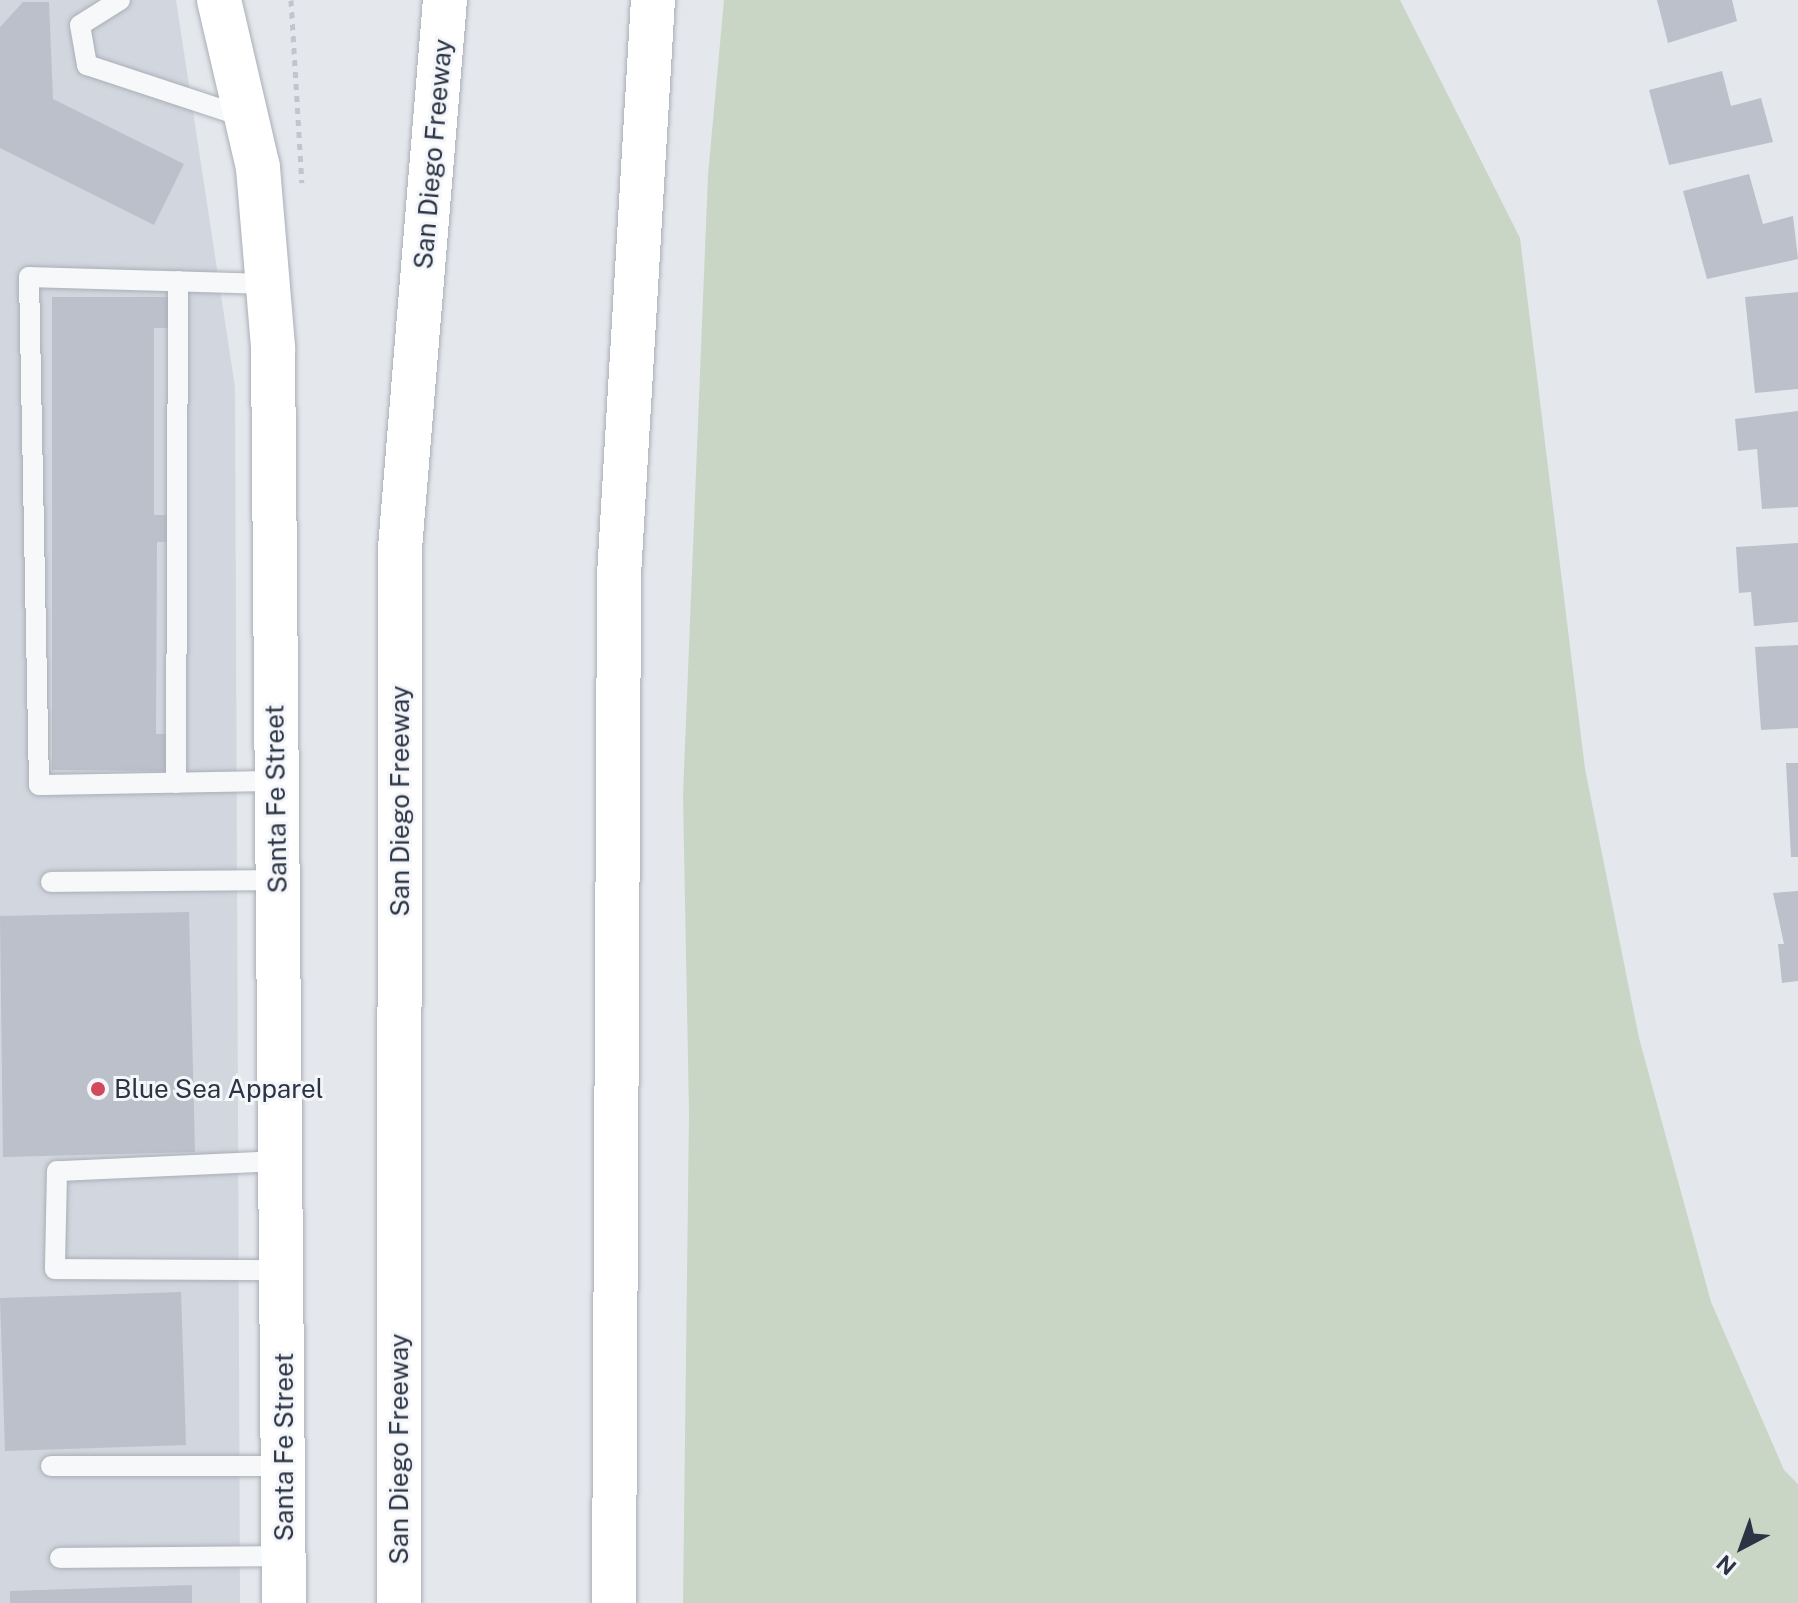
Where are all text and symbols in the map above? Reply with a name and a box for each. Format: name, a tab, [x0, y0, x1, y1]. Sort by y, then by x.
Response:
street label: San Diego Freeway	[407, 37, 459, 271]
street label: San Diego Freeway	[384, 685, 416, 917]
street label: Santa Fe Street	[259, 704, 293, 894]
place label: Blue Sea Apparel	[114, 1073, 324, 1105]
marker: Blue Sea Apparel	[89, 1080, 107, 1098]
street label: San Diego Freeway	[383, 1333, 415, 1565]
street label: Santa Fe Street	[268, 1353, 300, 1541]
north arrow	[1702, 1507, 1782, 1587]
text: N	[1711, 1550, 1741, 1581]

